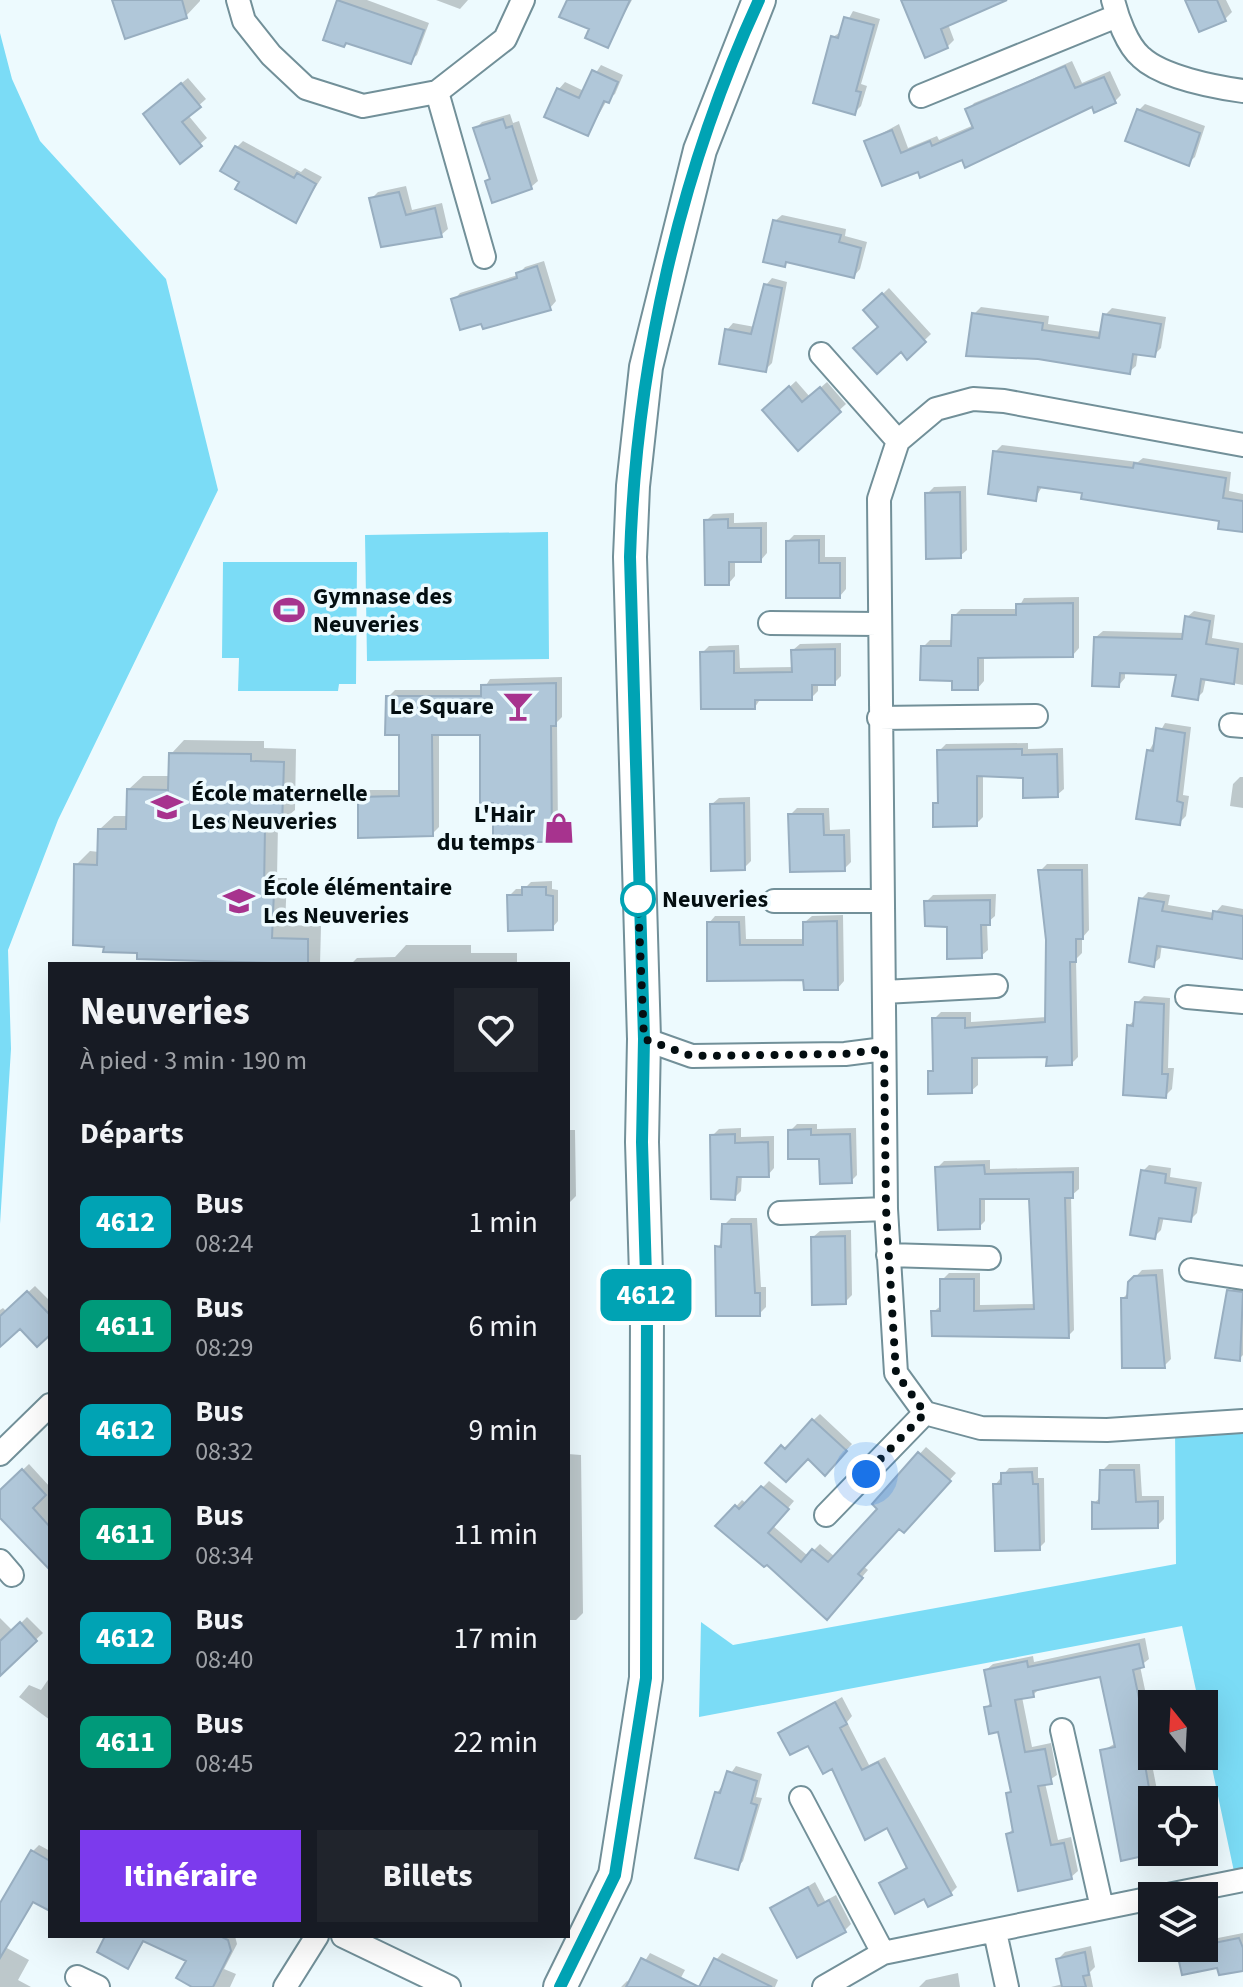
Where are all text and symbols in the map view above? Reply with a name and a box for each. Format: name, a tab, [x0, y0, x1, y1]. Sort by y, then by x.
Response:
place label: Gymnase des Neuveries	[313, 579, 452, 642]
sports icon: Gymnase des Neuveries	[272, 593, 306, 627]
place label: Le Square	[390, 689, 494, 724]
bar icon: Le Square	[501, 689, 535, 723]
place label: École maternelle Les Neuveries	[191, 776, 368, 839]
school or university icon: École maternelle Les Neuveries	[150, 790, 184, 824]
place label: L'Hair du temps	[437, 797, 535, 860]
shop icon: L'Hair du temps	[542, 811, 576, 845]
place label: École élémentaire Les Neuveries	[263, 870, 452, 933]
marker: Neuveries	[621, 882, 655, 916]
place label: Neuveries	[662, 882, 768, 917]
school or university icon: École élémentaire Les Neuveries	[222, 884, 256, 918]
text: Neuveries	[80, 985, 250, 1039]
button: heart	[454, 988, 538, 1072]
text: À pied · 3 min · 190 m	[80, 1042, 307, 1079]
text: Départs	[80, 1112, 184, 1155]
text: Bus	[195, 1182, 244, 1225]
text: 1 min	[468, 1201, 538, 1244]
text: 4612	[96, 1202, 155, 1242]
text: 08:24	[195, 1225, 253, 1262]
line badge: 4612	[590, 1269, 702, 1321]
text: 4612	[616, 1275, 676, 1315]
text: Bus	[195, 1286, 244, 1329]
text: 6 min	[468, 1305, 538, 1348]
text: 4611	[96, 1306, 155, 1346]
text: 08:29	[195, 1329, 253, 1366]
text: Bus	[195, 1390, 244, 1433]
text: 9 min	[468, 1409, 538, 1452]
text: 4612	[96, 1410, 155, 1450]
text: 08:32	[195, 1433, 253, 1470]
your location	[846, 1454, 886, 1494]
text: Bus	[195, 1494, 244, 1537]
text: 11 min	[454, 1513, 538, 1556]
text: 4611	[96, 1514, 155, 1554]
text: 08:34	[195, 1537, 253, 1574]
text: Bus	[195, 1598, 244, 1641]
text: 17 min	[454, 1617, 538, 1660]
text: 4612	[96, 1618, 155, 1658]
text: 08:40	[195, 1641, 253, 1678]
north arrow	[1138, 1690, 1218, 1770]
map controls	[1138, 1690, 1218, 1962]
text: Bus	[195, 1702, 244, 1745]
text: 22 min	[454, 1721, 538, 1764]
text: 4611	[96, 1722, 155, 1762]
text: 08:45	[195, 1745, 253, 1782]
button: locate	[1138, 1786, 1218, 1866]
button: Itinéraire	[80, 1830, 301, 1922]
button: Billets	[317, 1830, 538, 1922]
button: layers	[1138, 1882, 1218, 1962]

